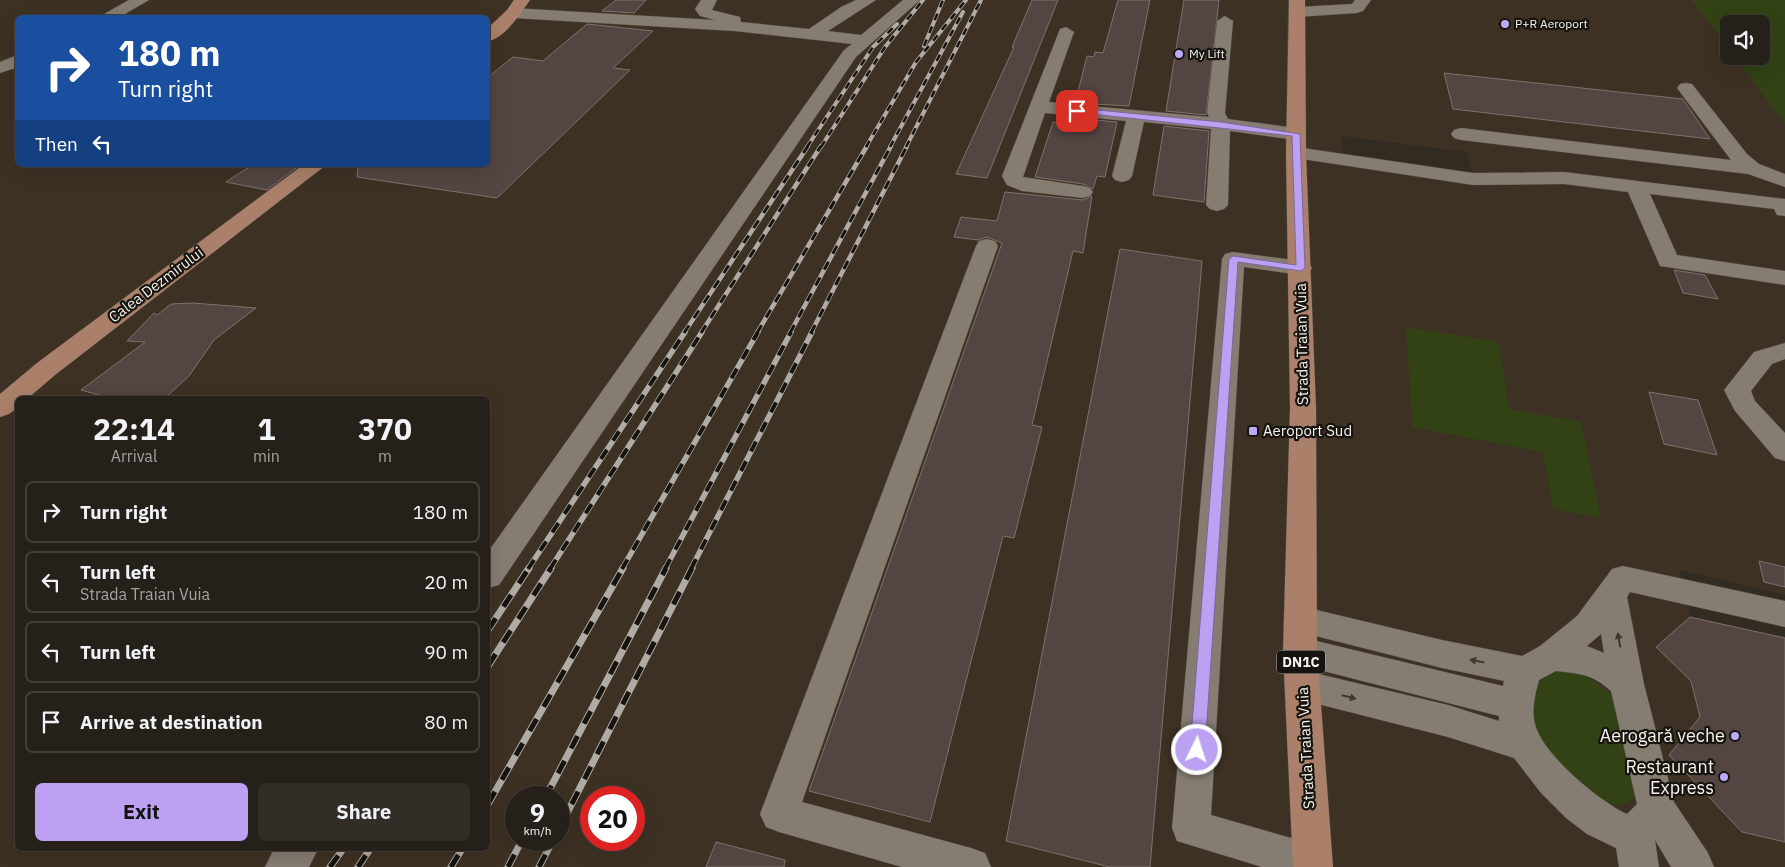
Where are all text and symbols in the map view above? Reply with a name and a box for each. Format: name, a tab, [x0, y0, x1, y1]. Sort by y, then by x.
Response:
map controls	[1720, 15, 1770, 65]
button: sound	[1720, 15, 1770, 65]
place label: P+R Aeroport	[1515, 16, 1588, 31]
marker: P+R Aeroport	[1499, 18, 1511, 30]
text: 180 m	[118, 30, 221, 76]
icon: right	[35, 35, 100, 100]
place label: My Lift	[1189, 46, 1225, 61]
marker: My Lift	[1173, 48, 1185, 60]
text: Turn right	[118, 74, 213, 103]
pin	[1056, 90, 1098, 132]
icon: arrive	[1063, 97, 1091, 125]
icon: left	[88, 130, 116, 158]
text: Then	[35, 132, 78, 156]
street label: Calea Dezmirului	[105, 243, 207, 326]
street label: Strada Traian Vuia	[1291, 283, 1312, 405]
text: 22:14	[93, 409, 175, 448]
text: 1	[257, 409, 275, 448]
text: 370	[358, 409, 412, 448]
place label: Aeroport Sud	[1263, 421, 1352, 440]
marker: Aeroport Sud	[1247, 425, 1259, 437]
text: Arrival	[111, 446, 157, 466]
text: min	[253, 446, 280, 466]
text: m	[378, 446, 392, 466]
icon: right	[37, 498, 65, 526]
text: Turn right	[80, 500, 167, 524]
text: 180 m	[413, 500, 468, 524]
text: Turn left	[80, 560, 156, 584]
icon: left	[37, 568, 65, 596]
text: 20 m	[424, 570, 468, 594]
text: Strada Traian Vuia	[80, 584, 210, 604]
one-way arrow	[1615, 632, 1623, 648]
icon: left	[37, 638, 65, 666]
text: Turn left	[80, 640, 156, 664]
text: 90 m	[424, 640, 468, 664]
road number: DN1C	[1277, 650, 1325, 674]
one-way arrow	[1469, 657, 1485, 665]
street label: Strada Traian Vuia	[1293, 687, 1318, 809]
one-way arrow	[1342, 693, 1357, 701]
icon: arrive	[37, 708, 65, 736]
text: Arrive at destination	[80, 710, 263, 734]
text: 80 m	[424, 710, 468, 734]
position arrow	[1170, 723, 1222, 775]
place label: Aerogară veche	[1600, 724, 1725, 747]
marker: Aerogară veche	[1729, 730, 1741, 742]
place label: Restaurant Express	[1625, 755, 1714, 799]
marker: Restaurant Express	[1718, 771, 1730, 783]
button: Exit	[35, 783, 248, 841]
button: Share	[258, 783, 470, 841]
speed limit sign: 20	[580, 786, 645, 851]
text: 9	[530, 796, 545, 829]
text: km/h	[523, 823, 552, 838]

